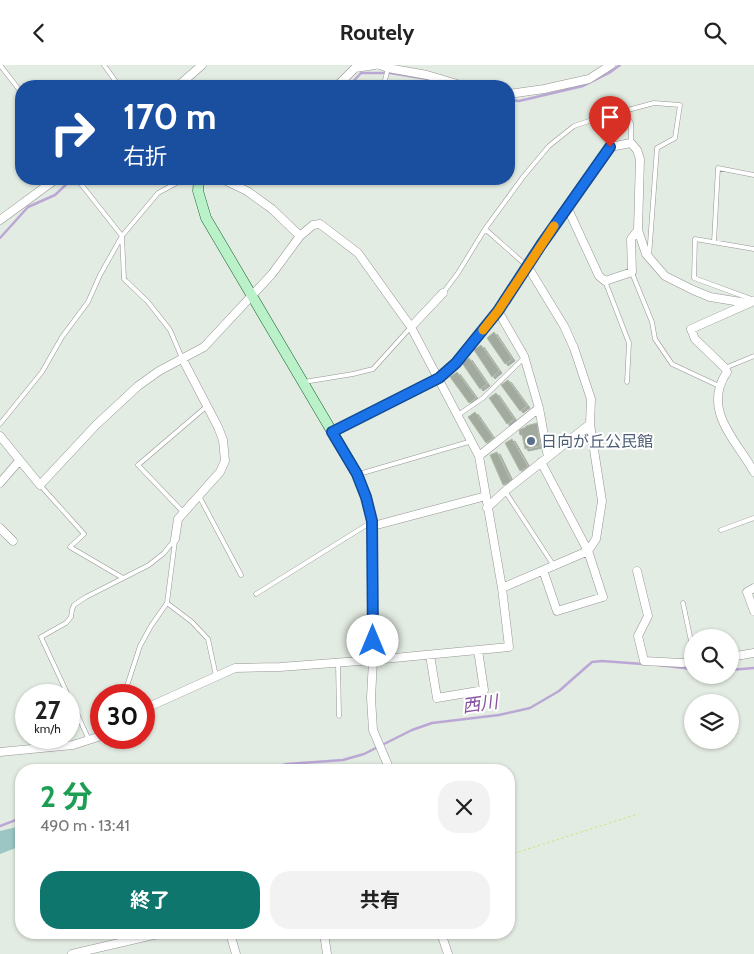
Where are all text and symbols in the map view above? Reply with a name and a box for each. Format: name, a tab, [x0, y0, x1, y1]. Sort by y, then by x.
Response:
icon: back	[25, 19, 53, 47]
text: Routely	[340, 19, 414, 46]
icon: search	[701, 19, 729, 47]
text: 170 m	[123, 95, 216, 138]
pin	[589, 96, 631, 147]
icon: right	[40, 100, 105, 165]
icon: arrive	[596, 103, 624, 131]
text: 右折	[123, 143, 167, 170]
place label: 日向が丘公民館	[541, 432, 653, 451]
marker: 日向が丘公民館	[525, 435, 537, 447]
position arrow	[346, 614, 398, 666]
map controls	[684, 629, 739, 749]
button: search	[684, 629, 739, 684]
speed limit sign: 30	[90, 684, 155, 749]
water label: 西川	[461, 690, 501, 717]
button: layers	[684, 694, 739, 749]
text: 27	[35, 695, 60, 725]
text: km/h	[34, 721, 61, 736]
text: 2 分	[40, 778, 93, 815]
button: close	[438, 781, 490, 833]
text: 490 m · 13:41	[40, 816, 130, 835]
button: 終了	[40, 871, 260, 929]
button: 共有	[270, 871, 490, 929]

